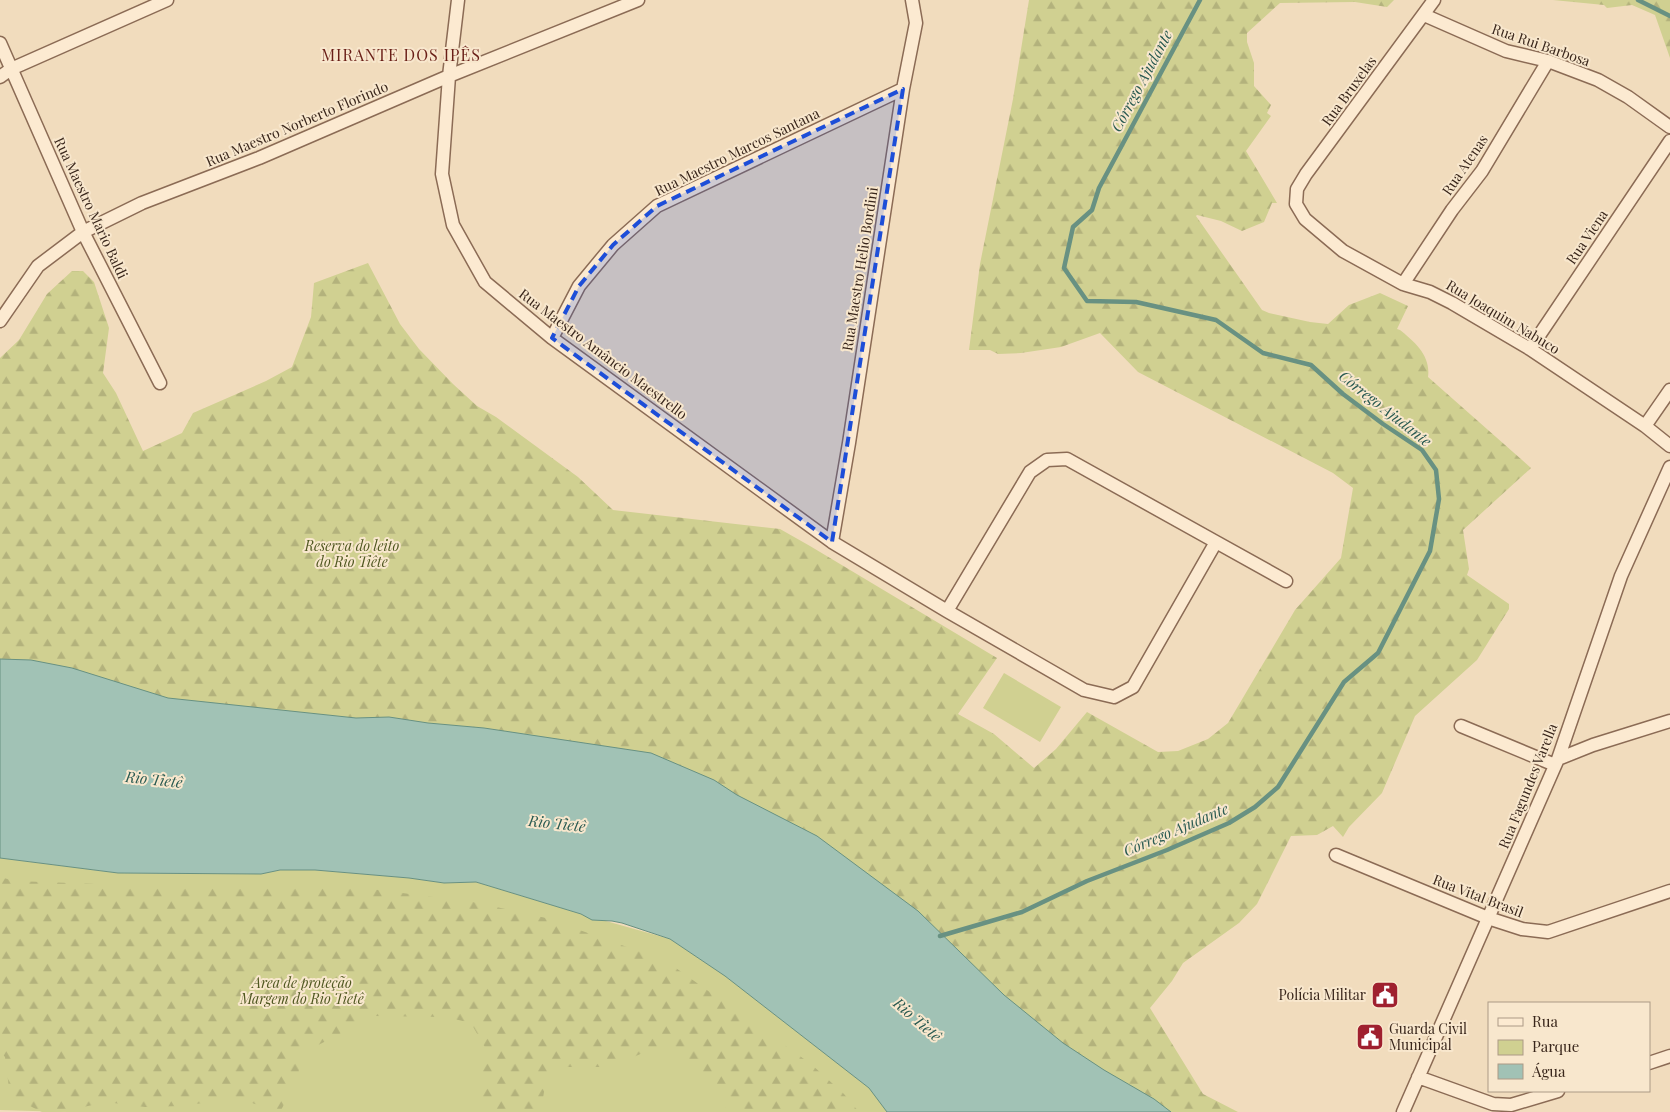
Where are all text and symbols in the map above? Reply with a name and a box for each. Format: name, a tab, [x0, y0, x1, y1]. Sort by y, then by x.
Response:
street label: Rua Rui Barbosa	[1490, 19, 1593, 70]
water label: Córrego Ajudante	[1106, 26, 1177, 135]
district label: MIRANTE DOS IPÊS	[321, 44, 481, 65]
street label: Rua Bruxelas	[1317, 52, 1380, 129]
street label: Rua Maestro Norberto Florindo	[203, 76, 391, 171]
street label: Rua Maestro Marcos Santana	[651, 103, 822, 200]
street label: Rua Atenas	[1437, 131, 1492, 199]
street label: Rua Maestro Mario Baldi	[50, 134, 133, 282]
street label: Rua Maestro Helio Bordini	[837, 186, 882, 352]
street label: Rua Viena	[1561, 206, 1612, 268]
street label: Rua Joaquim Nabuco	[1443, 275, 1564, 358]
street label: Rua Maestro Amâncio Maestrello	[515, 284, 692, 423]
water label: Córrego Ajudante	[1335, 366, 1436, 451]
park label: Reserva do leito do Rio Tiête	[304, 536, 399, 571]
street label: Rua Fagundes Varella	[1494, 720, 1561, 851]
water label: Rio Tietê	[124, 766, 185, 792]
water label: Córrego Ajudante	[1120, 798, 1232, 860]
water label: Rio Tietê	[527, 810, 588, 836]
street label: Rua Vital Brasil	[1430, 870, 1526, 921]
park label: Area de proteção Margem do Rio Tietê	[239, 973, 365, 1008]
public building icon: Polícia Militar	[1370, 980, 1400, 1010]
place label: Polícia Militar	[1279, 985, 1367, 1004]
water label: Rio Tietê	[889, 992, 947, 1047]
legend	[1488, 1002, 1650, 1092]
text: Rua	[1532, 1011, 1558, 1031]
place label: Guarda Civil Municipal	[1389, 1019, 1467, 1054]
public building icon: Guarda Civil Municipal	[1355, 1022, 1385, 1052]
text: Parque	[1532, 1036, 1579, 1056]
text: Água	[1531, 1061, 1566, 1081]

